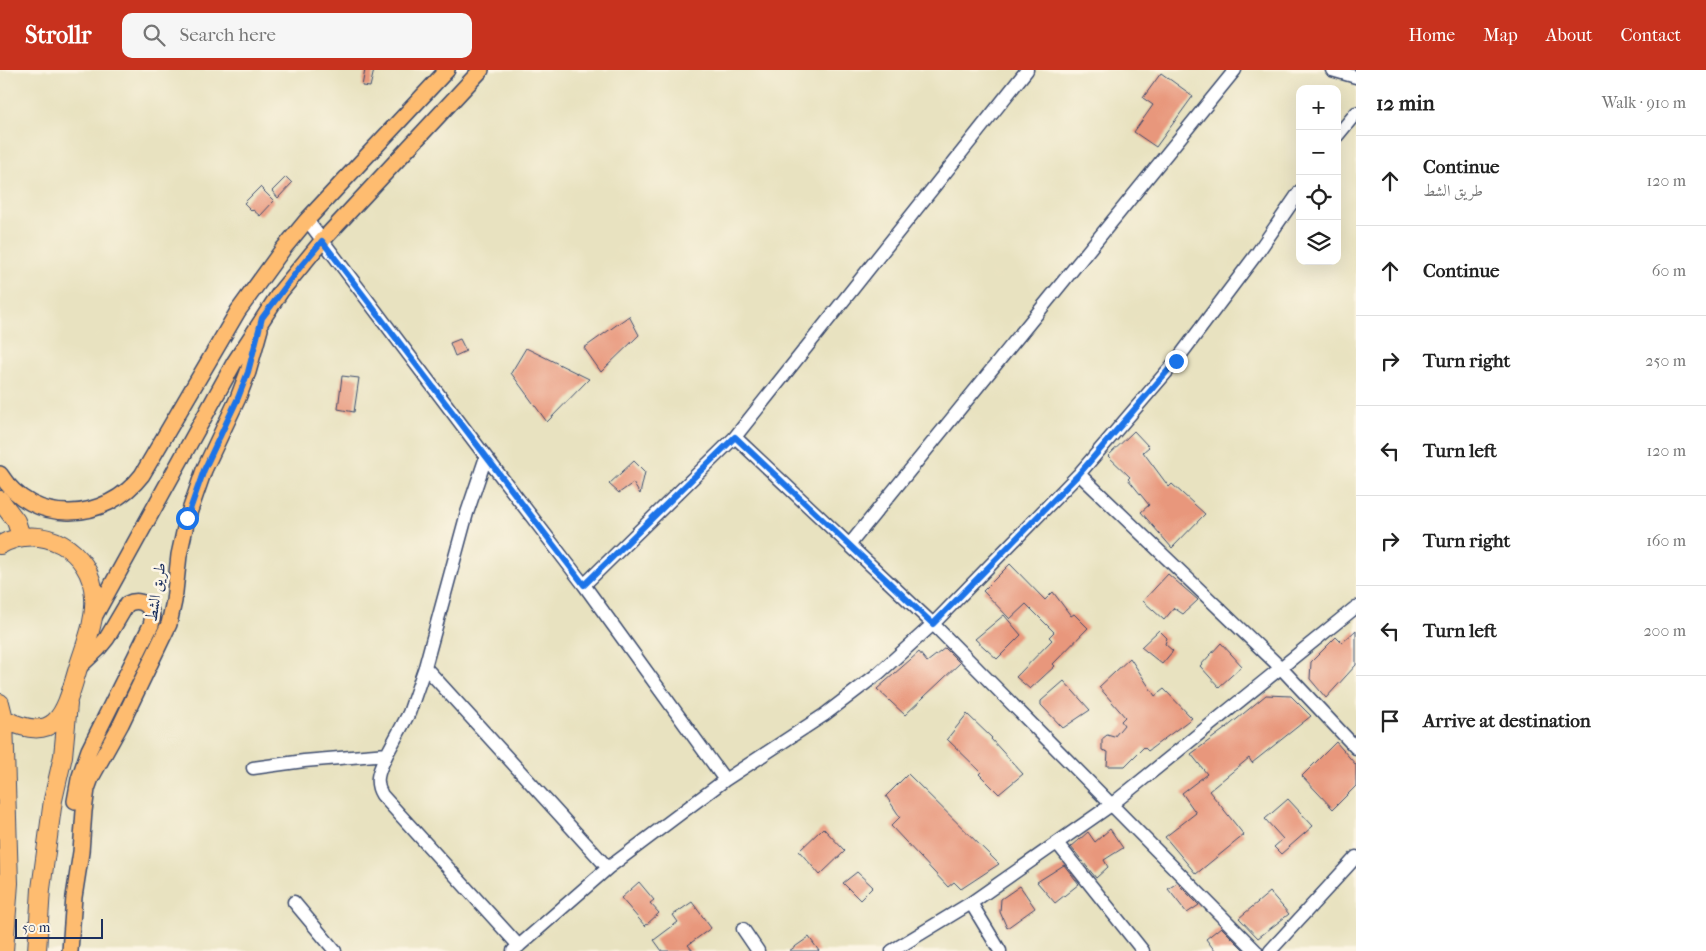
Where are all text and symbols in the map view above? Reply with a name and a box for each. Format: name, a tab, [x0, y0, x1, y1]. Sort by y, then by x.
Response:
search box	[122, 13, 472, 58]
text: Strollr	[25, 21, 92, 49]
icon: search	[140, 21, 168, 49]
text: Search here	[180, 24, 276, 46]
text: Home	[1408, 25, 1455, 46]
text: Map	[1483, 25, 1518, 46]
text: About	[1546, 25, 1592, 46]
text: Contact	[1620, 25, 1681, 46]
map controls	[1296, 85, 1341, 265]
button: +	[1296, 85, 1341, 130]
text: 12 min	[1376, 91, 1435, 115]
text: Walk · 910 m	[1602, 93, 1686, 112]
button: −	[1296, 130, 1341, 175]
text: Continue	[1423, 156, 1499, 178]
icon: ahead	[1376, 167, 1404, 195]
text: 120 m	[1647, 171, 1686, 190]
button: locate	[1296, 175, 1341, 220]
text: طريق الشط	[1423, 181, 1483, 200]
button: layers	[1296, 220, 1341, 265]
icon: ahead	[1376, 257, 1404, 285]
text: Continue	[1423, 260, 1499, 282]
text: 60 m	[1652, 261, 1686, 280]
icon: right	[1376, 347, 1404, 375]
route end	[1165, 350, 1188, 373]
text: Turn right	[1423, 350, 1510, 372]
text: 250 m	[1645, 351, 1686, 370]
icon: left	[1376, 437, 1404, 465]
text: Turn left	[1423, 440, 1497, 462]
text: 120 m	[1647, 441, 1686, 460]
route start	[176, 507, 199, 530]
icon: right	[1376, 527, 1404, 555]
text: Turn right	[1423, 530, 1510, 552]
text: 160 m	[1646, 531, 1686, 550]
street label: طريق الشط	[141, 561, 171, 623]
icon: left	[1376, 617, 1404, 645]
text: Turn left	[1423, 620, 1497, 642]
text: 200 m	[1643, 621, 1686, 640]
icon: arrive	[1376, 707, 1404, 735]
text: Arrive at destination	[1423, 710, 1591, 732]
scale bar	[15, 916, 102, 939]
text: 50 m	[22, 919, 50, 936]

